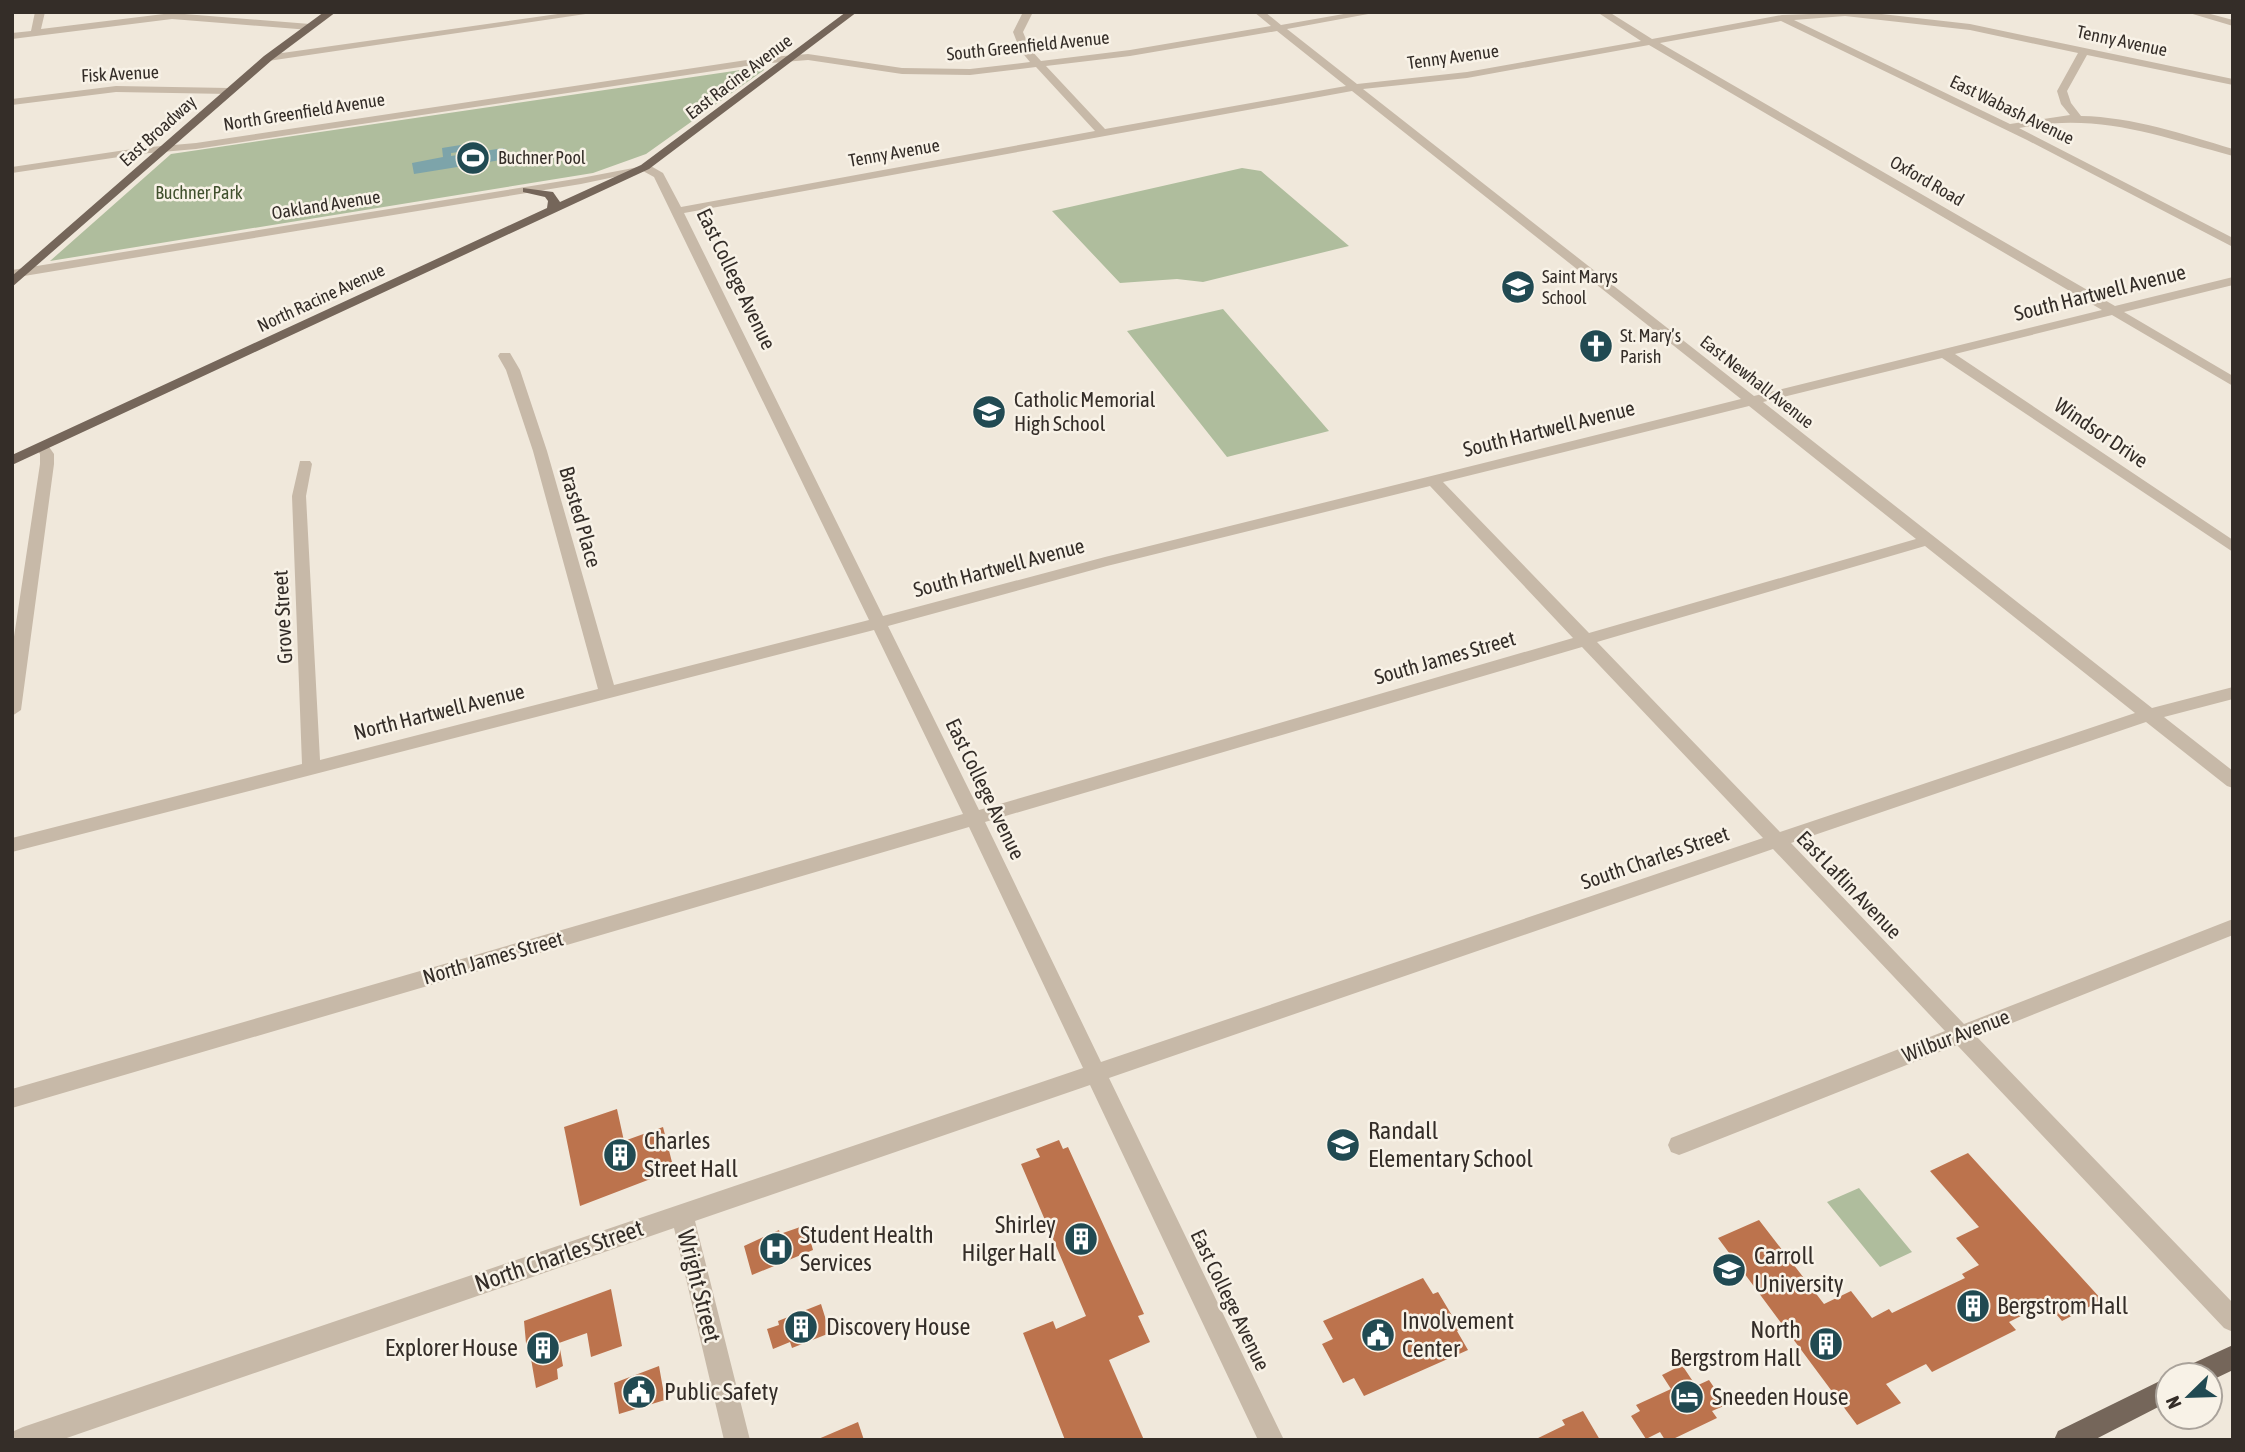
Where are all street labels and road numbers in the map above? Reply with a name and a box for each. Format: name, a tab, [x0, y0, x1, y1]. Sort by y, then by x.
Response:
street label: Tenny Avenue	[2075, 21, 2169, 60]
street label: South Greenfield Avenue	[945, 27, 1110, 64]
street label: East Racine Avenue	[682, 30, 796, 123]
street label: Tenny Avenue	[1406, 40, 1500, 73]
street label: Fisk Avenue	[80, 61, 159, 86]
street label: East Wabash Avenue	[1947, 70, 2078, 149]
street label: North Greenfield Avenue	[222, 88, 386, 135]
street label: East Broadway	[115, 91, 200, 170]
street label: Tenny Avenue	[847, 134, 941, 171]
street label: Oxford Road	[1887, 151, 1968, 210]
street label: Oakland Avenue	[270, 186, 382, 223]
street label: East College Avenue	[692, 204, 781, 353]
street label: North Racine Avenue	[254, 259, 388, 336]
street label: South Hartwell Avenue	[2011, 259, 2188, 325]
street label: East Newhall Avenue	[1696, 331, 1818, 432]
street label: Windsor Drive	[2050, 392, 2153, 472]
street label: South Hartwell Avenue	[1460, 395, 1637, 461]
street label: Brasted Place	[555, 463, 607, 570]
street label: South Hartwell Avenue	[911, 533, 1087, 601]
street label: Grove Street	[268, 570, 296, 665]
street label: South James Street	[1372, 625, 1518, 689]
street label: North Hartwell Avenue	[351, 678, 527, 744]
street label: East College Avenue	[941, 714, 1030, 863]
street label: South Charles Street	[1578, 821, 1732, 894]
street label: East Laflin Avenue	[1792, 825, 1907, 943]
street label: North James Street	[420, 926, 566, 989]
street label: Wilbur Avenue	[1899, 1004, 2013, 1067]
street label: North Charles Street	[471, 1214, 647, 1297]
street label: East College Avenue	[1186, 1225, 1275, 1374]
street label: Wright Street	[672, 1227, 726, 1345]

